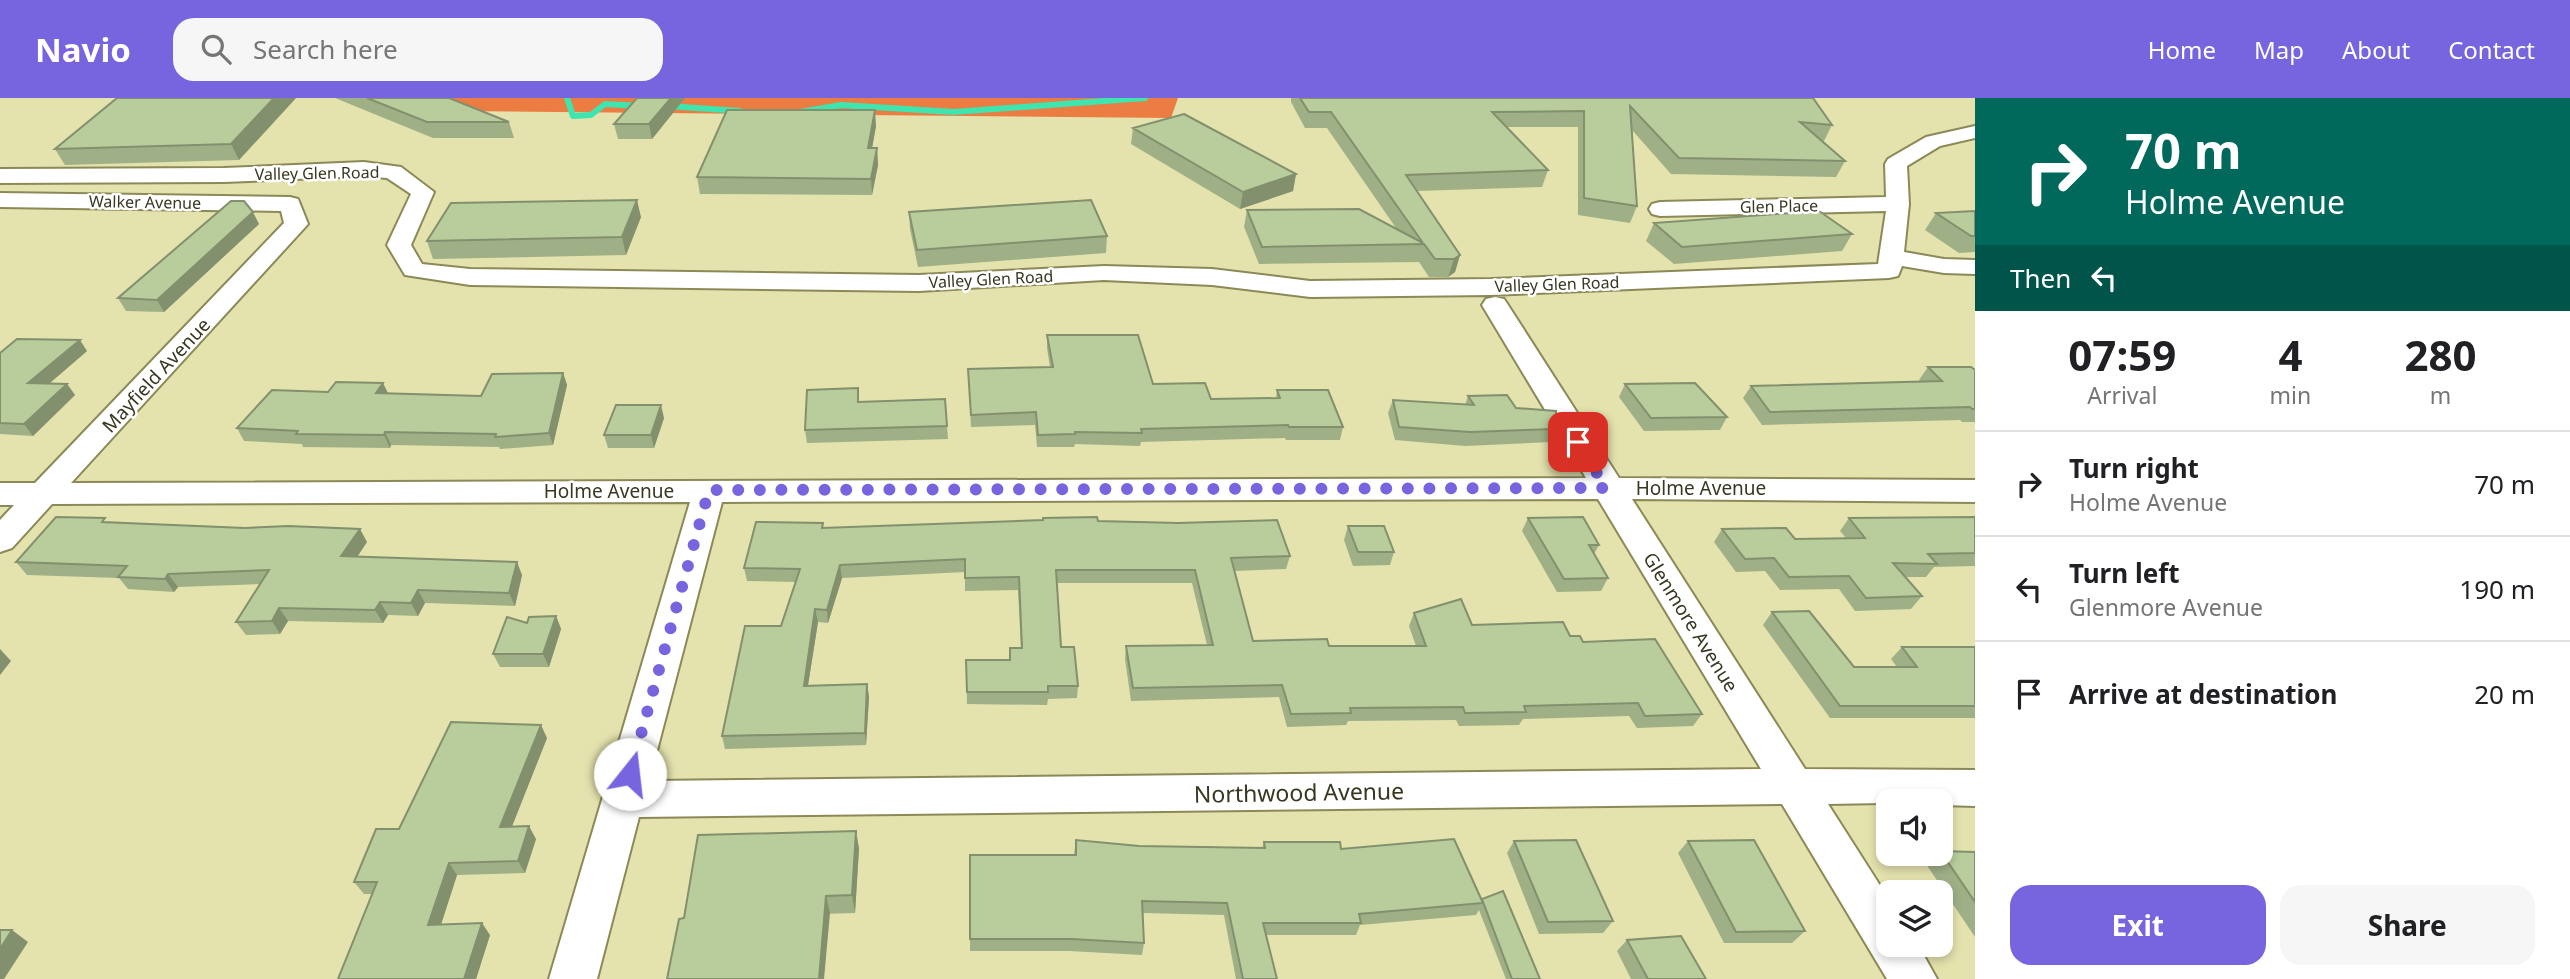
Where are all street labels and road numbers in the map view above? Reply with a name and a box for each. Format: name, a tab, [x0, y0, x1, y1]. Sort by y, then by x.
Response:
street label: Valley Glen Road	[254, 161, 380, 185]
street label: Walker Avenue	[89, 190, 201, 214]
street label: Glen Place	[1740, 194, 1818, 218]
street label: Valley Glen Road	[928, 265, 1054, 293]
street label: Valley Glen Road	[1494, 271, 1620, 297]
street label: Mayfield Avenue	[96, 312, 216, 438]
street label: Holme Avenue	[1636, 475, 1766, 501]
street label: Holme Avenue	[544, 478, 674, 504]
street label: Glenmore Avenue	[1638, 547, 1744, 697]
street label: Northwood Avenue	[1194, 774, 1404, 810]

